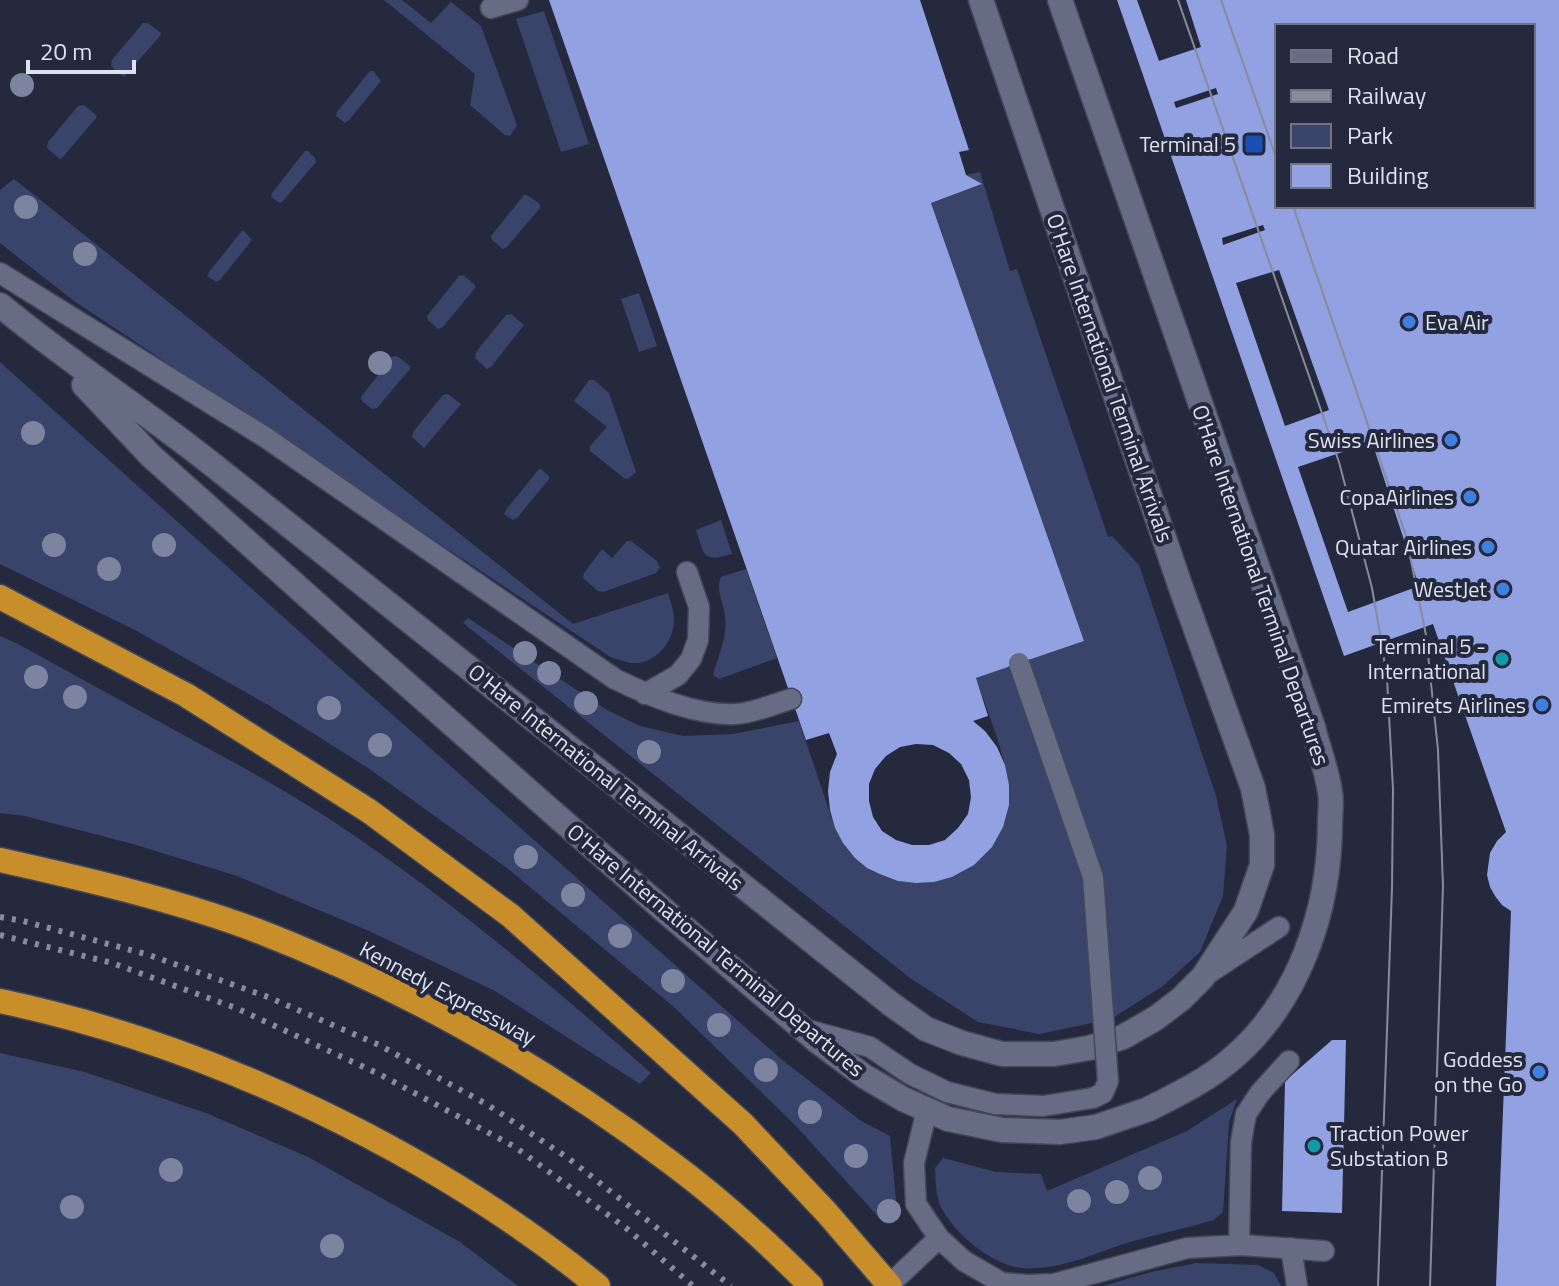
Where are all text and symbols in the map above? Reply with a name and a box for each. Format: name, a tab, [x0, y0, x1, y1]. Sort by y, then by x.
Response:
scale bar	[28, 24, 134, 74]
legend	[1275, 24, 1535, 208]
text: 20 m	[40, 33, 92, 69]
text: Road	[1347, 37, 1399, 73]
text: Railway	[1347, 77, 1427, 113]
text: Park	[1347, 117, 1393, 153]
place label: Terminal 5	[1139, 127, 1236, 161]
marker: Terminal 5	[1243, 133, 1265, 155]
text: Building	[1347, 157, 1429, 193]
street label: O'Hare International Terminal Arrivals	[1038, 209, 1182, 547]
place label: Eva Air	[1425, 305, 1489, 339]
marker: Eva Air	[1400, 313, 1418, 331]
street label: O'Hare International Terminal Departures	[1183, 400, 1339, 770]
place label: Swiss Airlines	[1308, 423, 1435, 457]
marker: Swiss Airlines	[1442, 431, 1460, 449]
place label: CopaAirlines	[1339, 480, 1454, 514]
marker: CopaAirlines	[1461, 488, 1479, 506]
place label: Quatar Airlines	[1335, 530, 1472, 564]
marker: Quatar Airlines	[1479, 538, 1497, 556]
place label: WestJet	[1414, 572, 1487, 606]
marker: WestJet	[1494, 580, 1512, 598]
place label: Terminal 5 - International	[1367, 629, 1486, 688]
marker: Terminal 5 - International	[1493, 650, 1511, 668]
street label: O'Hare International Terminal Arrivals	[461, 655, 751, 899]
place label: Emirets Airlines	[1381, 688, 1526, 722]
marker: Emirets Airlines	[1533, 696, 1551, 714]
street label: O'Hare International Terminal Departures	[560, 815, 872, 1085]
street label: Kennedy Expressway	[354, 932, 543, 1054]
place label: Goddess on the Go	[1434, 1042, 1523, 1101]
marker: Goddess on the Go	[1530, 1063, 1548, 1081]
place label: Traction Power Substation B	[1330, 1116, 1469, 1175]
marker: Traction Power Substation B	[1305, 1137, 1323, 1155]

